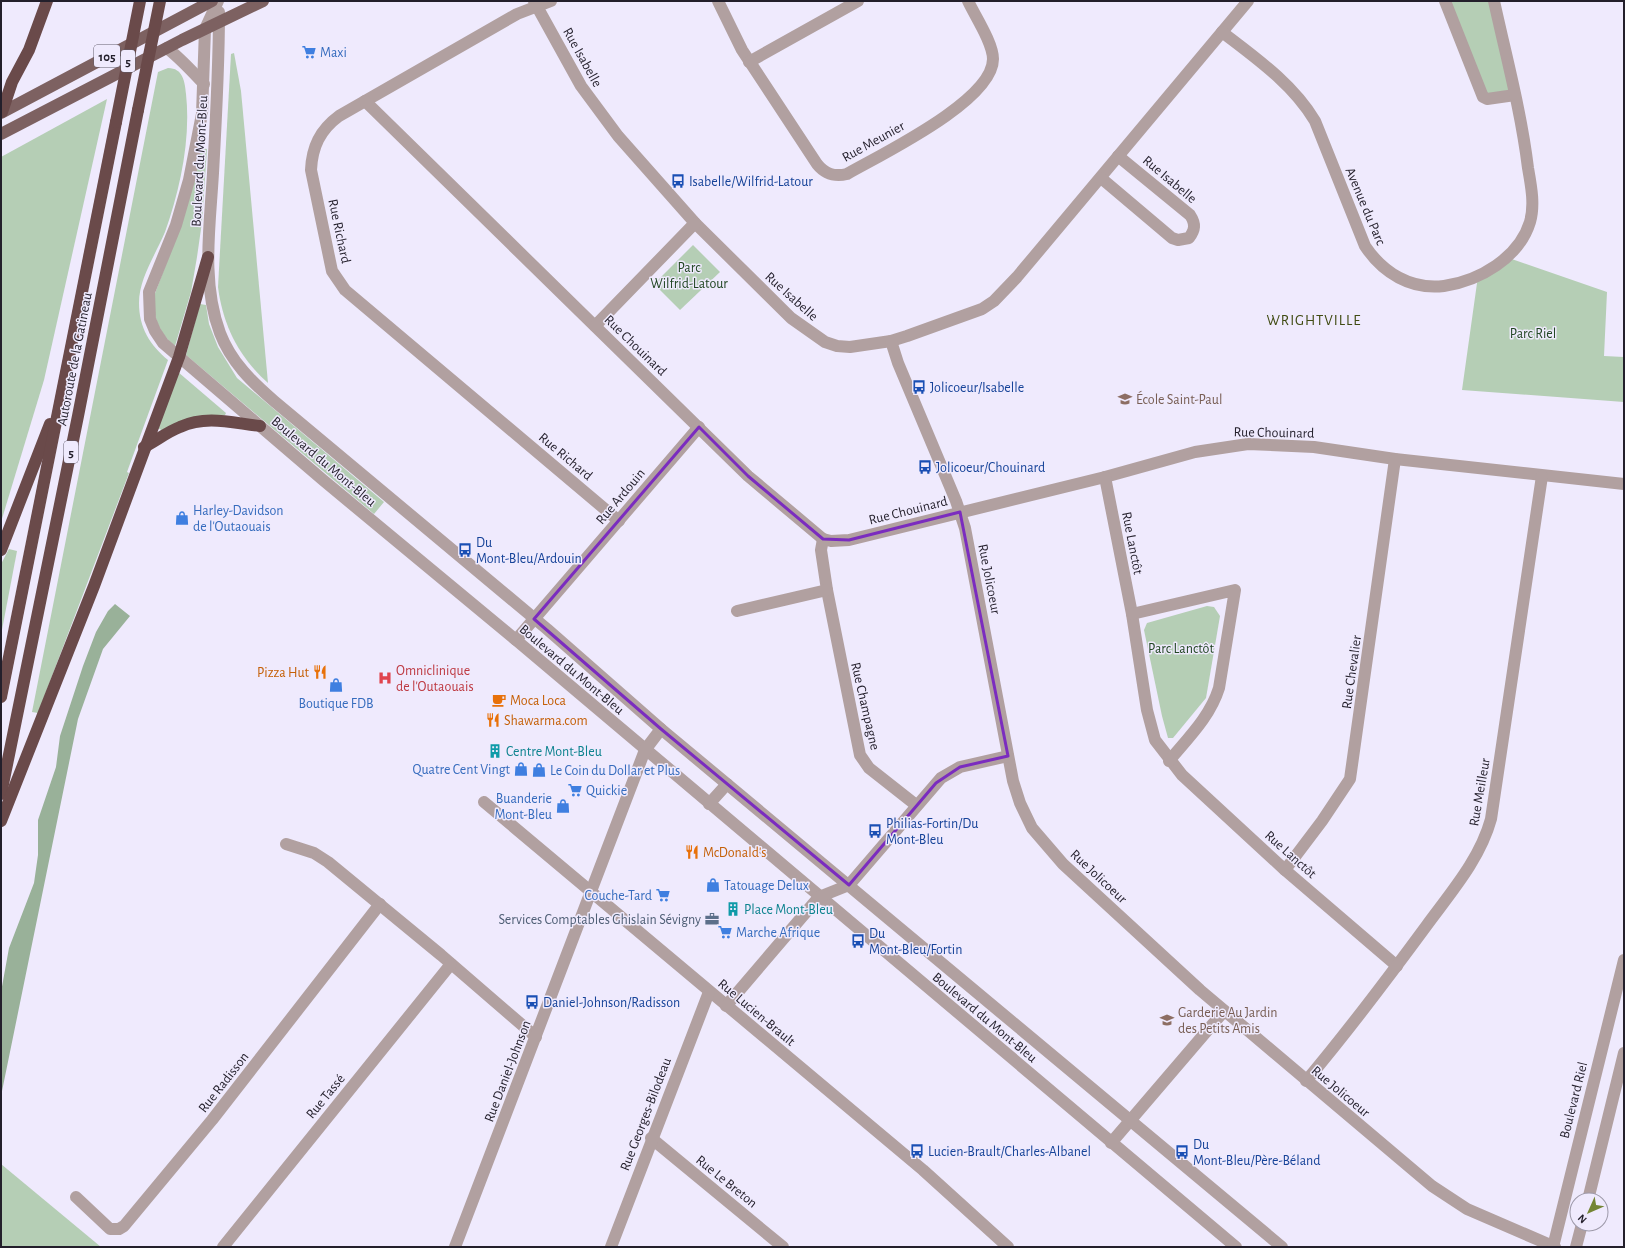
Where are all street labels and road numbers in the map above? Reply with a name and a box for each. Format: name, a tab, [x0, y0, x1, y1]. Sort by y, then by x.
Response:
street label: Rue Isabelle	[560, 25, 604, 90]
road number: 105	[94, 45, 120, 67]
road number: 5	[121, 50, 135, 72]
street label: Boulevard du Mont-Bleu	[190, 95, 210, 227]
street label: Rue Meunier	[840, 119, 908, 165]
street label: Rue Isabelle	[1140, 153, 1199, 206]
street label: Avenue du Parc	[1342, 165, 1388, 248]
street label: Rue Richard	[325, 198, 353, 265]
street label: Rue Isabelle	[762, 270, 820, 324]
street label: Autoroute de la Gatineau	[55, 291, 95, 427]
street label: Rue Chouinard	[601, 313, 669, 379]
street label: Boulevard du Mont-Bleu	[268, 414, 378, 509]
street label: Rue Chouinard	[1234, 425, 1314, 441]
street label: Rue Richard	[536, 430, 595, 483]
road number: 5	[64, 441, 78, 463]
street label: Rue Ardouin	[594, 466, 648, 527]
street label: Rue Chouinard	[867, 494, 949, 528]
street label: Rue Lanctôt	[1119, 511, 1145, 576]
street label: Rue Jolicoeur	[975, 543, 1003, 616]
street label: Boulevard du Mont-Bleu	[516, 622, 626, 717]
street label: Rue Chevalier	[1340, 634, 1364, 710]
street label: Rue Champagne	[848, 661, 882, 751]
street label: Rue Meilleur	[1467, 757, 1493, 827]
street label: Rue Lanctôt	[1262, 828, 1319, 882]
street label: Rue Jolicoeur	[1067, 847, 1130, 907]
street label: Boulevard du Mont-Bleu	[929, 970, 1039, 1065]
street label: Rue Lucien-Brault	[715, 977, 798, 1049]
street label: Rue Daniel-Johnson	[482, 1019, 534, 1124]
street label: Rue Radisson	[196, 1050, 252, 1115]
street label: Rue Georges-Bilodeau	[618, 1056, 674, 1173]
street label: Boulevard Riel	[1558, 1060, 1590, 1140]
street label: Rue Jolicoeur	[1309, 1063, 1373, 1120]
street label: Rue Tassé	[304, 1072, 348, 1121]
street label: Rue Le Breton	[693, 1153, 760, 1211]

